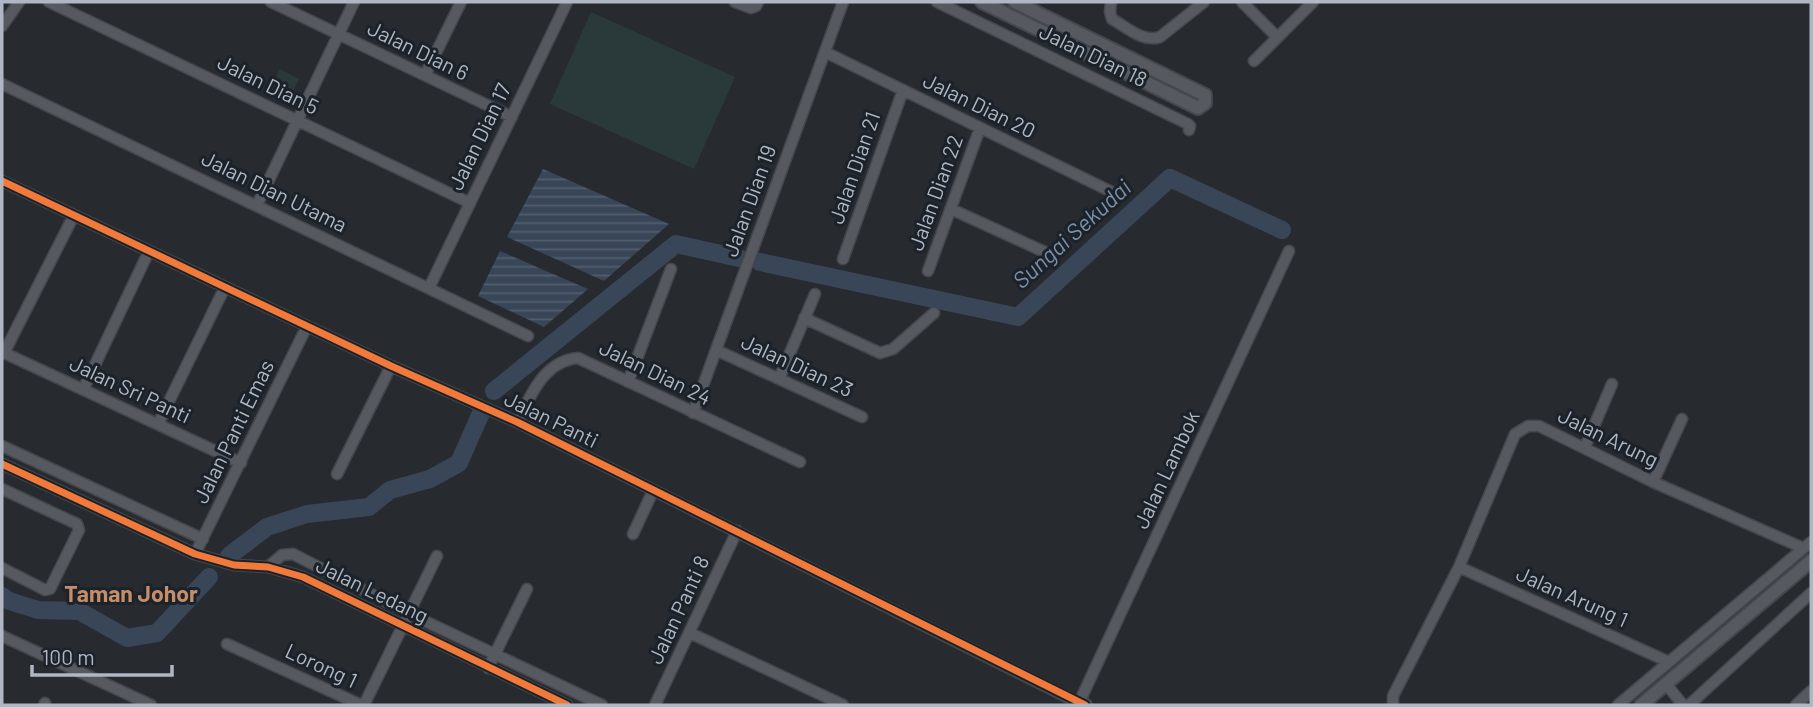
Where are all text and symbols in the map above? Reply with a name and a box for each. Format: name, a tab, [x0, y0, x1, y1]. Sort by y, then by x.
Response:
street label: Jalan Dian 6	[364, 14, 473, 85]
street label: Jalan Dian 18	[1036, 18, 1152, 91]
street label: Jalan Dian 5	[214, 48, 323, 119]
street label: Jalan Dian 20	[920, 67, 1040, 143]
street label: Jalan Dian 17	[442, 79, 515, 194]
street label: Jalan Dian 21	[823, 108, 884, 227]
street label: Jalan Dian 22	[902, 131, 967, 254]
street label: Jalan Dian 19	[717, 141, 780, 260]
street label: Jalan Dian Utama	[198, 145, 351, 237]
water label: Sungai Sekudai	[1006, 173, 1136, 294]
street label: Jalan Dian 23	[738, 328, 858, 401]
street label: Jalan Dian 24	[596, 334, 716, 409]
street label: Jalan Sri Panti	[66, 350, 195, 428]
street label: Jalan Panti Emas	[187, 356, 278, 507]
street label: Jalan Panti	[501, 385, 603, 452]
street label: Jalan Arung	[1555, 402, 1663, 472]
street label: Jalan Lambok	[1127, 406, 1204, 532]
street label: Jalan Panti 8	[642, 551, 714, 667]
street label: Jalan Ledang	[312, 552, 433, 628]
street label: Jalan Arung 1	[1513, 560, 1632, 631]
district label: Taman Johor	[64, 579, 198, 607]
scale bar	[32, 634, 172, 678]
street label: Lorong 1	[282, 637, 362, 692]
text: 100 m	[42, 644, 95, 669]

